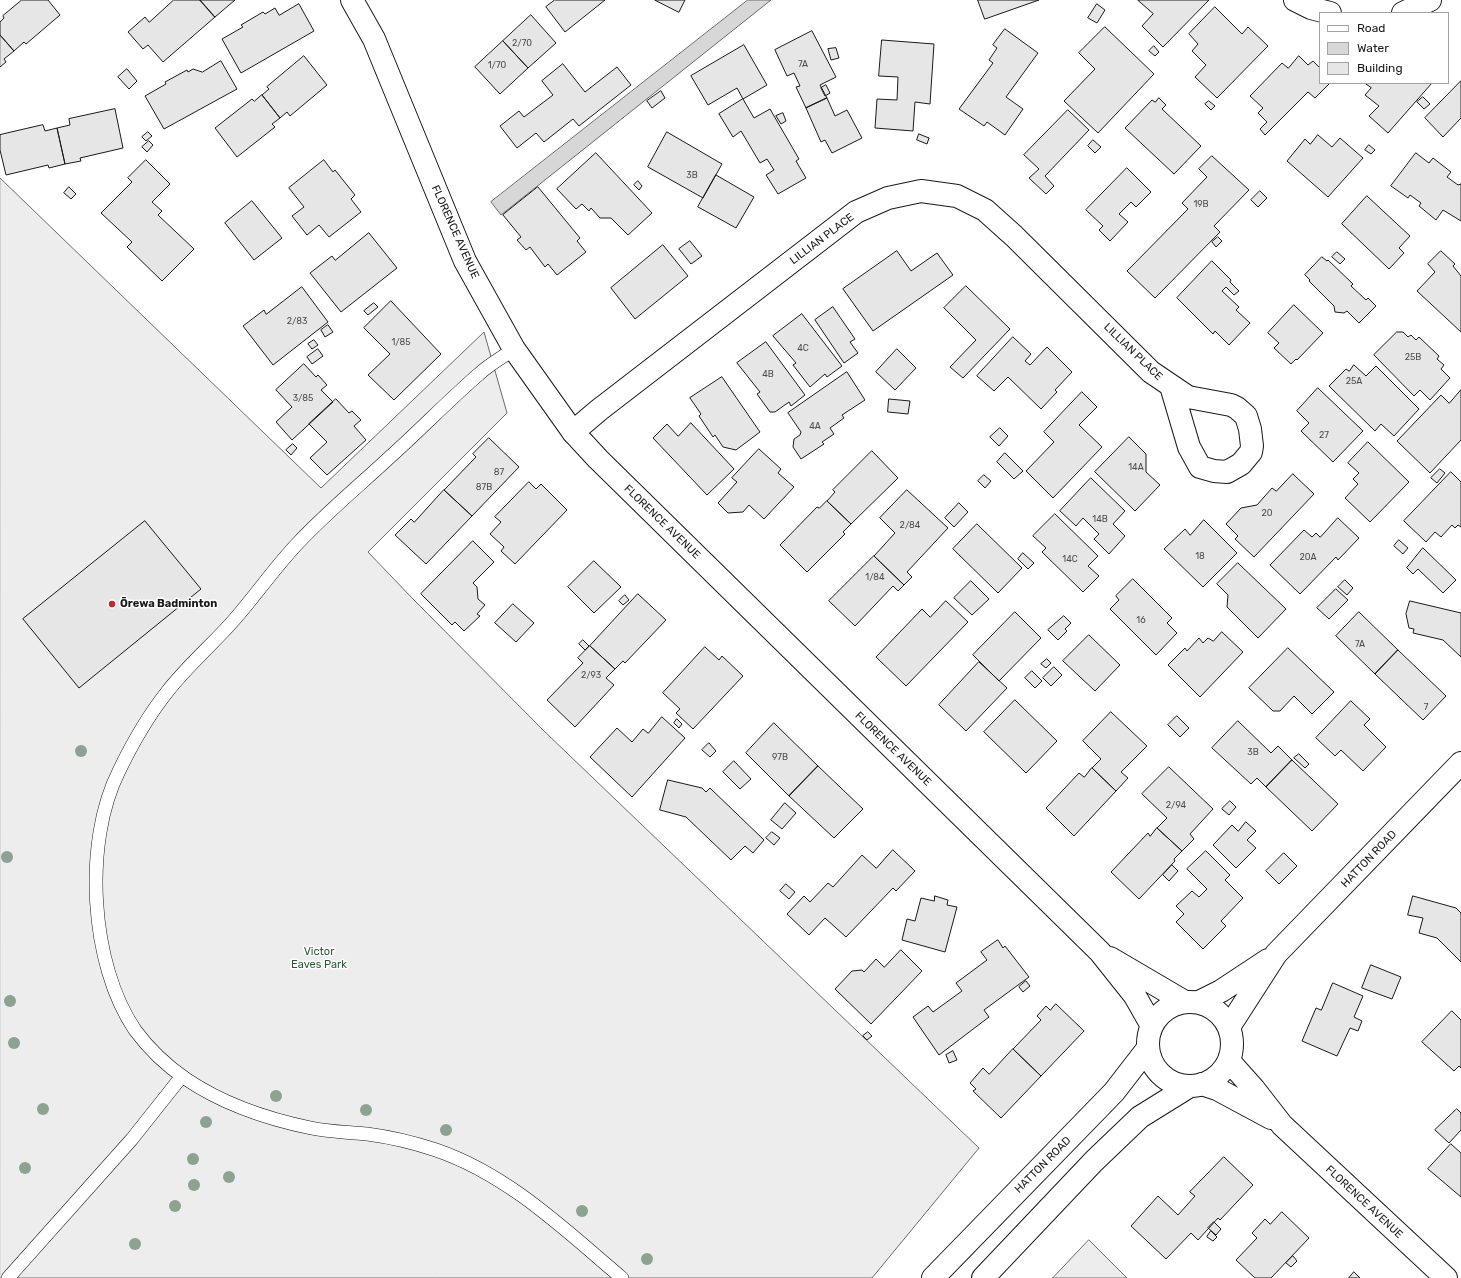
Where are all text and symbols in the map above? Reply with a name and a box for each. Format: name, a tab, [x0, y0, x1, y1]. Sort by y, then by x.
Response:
legend	[1319, 12, 1449, 84]
text: Road	[1357, 21, 1385, 35]
house number: 2/70	[512, 38, 532, 48]
text: Water	[1357, 41, 1389, 55]
house number: 7A	[798, 59, 808, 69]
house number: 1/70	[488, 60, 506, 70]
text: Building	[1357, 61, 1403, 75]
house number: 3B	[686, 170, 698, 180]
street label: FLORENCE AVENUE	[428, 183, 482, 281]
house number: 19B	[1193, 199, 1209, 209]
street label: LILLIAN PLACE	[787, 211, 857, 267]
house number: 2/83	[287, 316, 307, 326]
street label: LILLIAN PLACE	[1101, 321, 1165, 383]
house number: 1/85	[391, 337, 411, 347]
house number: 4C	[797, 343, 809, 353]
house number: 25B	[1405, 352, 1421, 362]
house number: 4B	[762, 369, 774, 379]
house number: 25A	[1346, 376, 1362, 386]
house number: 3/85	[293, 393, 313, 403]
house number: 4A	[809, 421, 821, 431]
house number: 27	[1319, 430, 1329, 440]
house number: 14A	[1128, 462, 1144, 472]
house number: 87	[494, 467, 504, 477]
house number: 87B	[476, 482, 492, 492]
street label: FLORENCE AVENUE	[621, 482, 703, 562]
house number: 20	[1262, 508, 1272, 518]
house number: 14B	[1092, 514, 1108, 524]
house number: 2/84	[900, 520, 920, 530]
house number: 18	[1195, 551, 1205, 561]
house number: 20A	[1299, 552, 1317, 562]
house number: 14C	[1062, 554, 1078, 564]
house number: 1/84	[865, 572, 885, 582]
place label: Ōrewa Badminton	[120, 597, 217, 611]
marker: Ōrewa Badminton	[107, 599, 117, 609]
house number: 16	[1136, 615, 1146, 625]
house number: 7A	[1355, 639, 1365, 649]
house number: 2/93	[581, 670, 601, 680]
house number: 7	[1424, 702, 1428, 712]
street label: FLORENCE AVENUE	[852, 709, 934, 789]
house number: 3B	[1247, 747, 1259, 757]
house number: 97B	[772, 752, 788, 762]
house number: 2/94	[1166, 800, 1186, 810]
street label: HATTON ROAD	[1338, 828, 1400, 890]
park label: Victor Eaves Park	[291, 945, 347, 971]
street label: HATTON ROAD	[1012, 1134, 1074, 1196]
street label: FLORENCE AVENUE	[1323, 1163, 1405, 1241]

